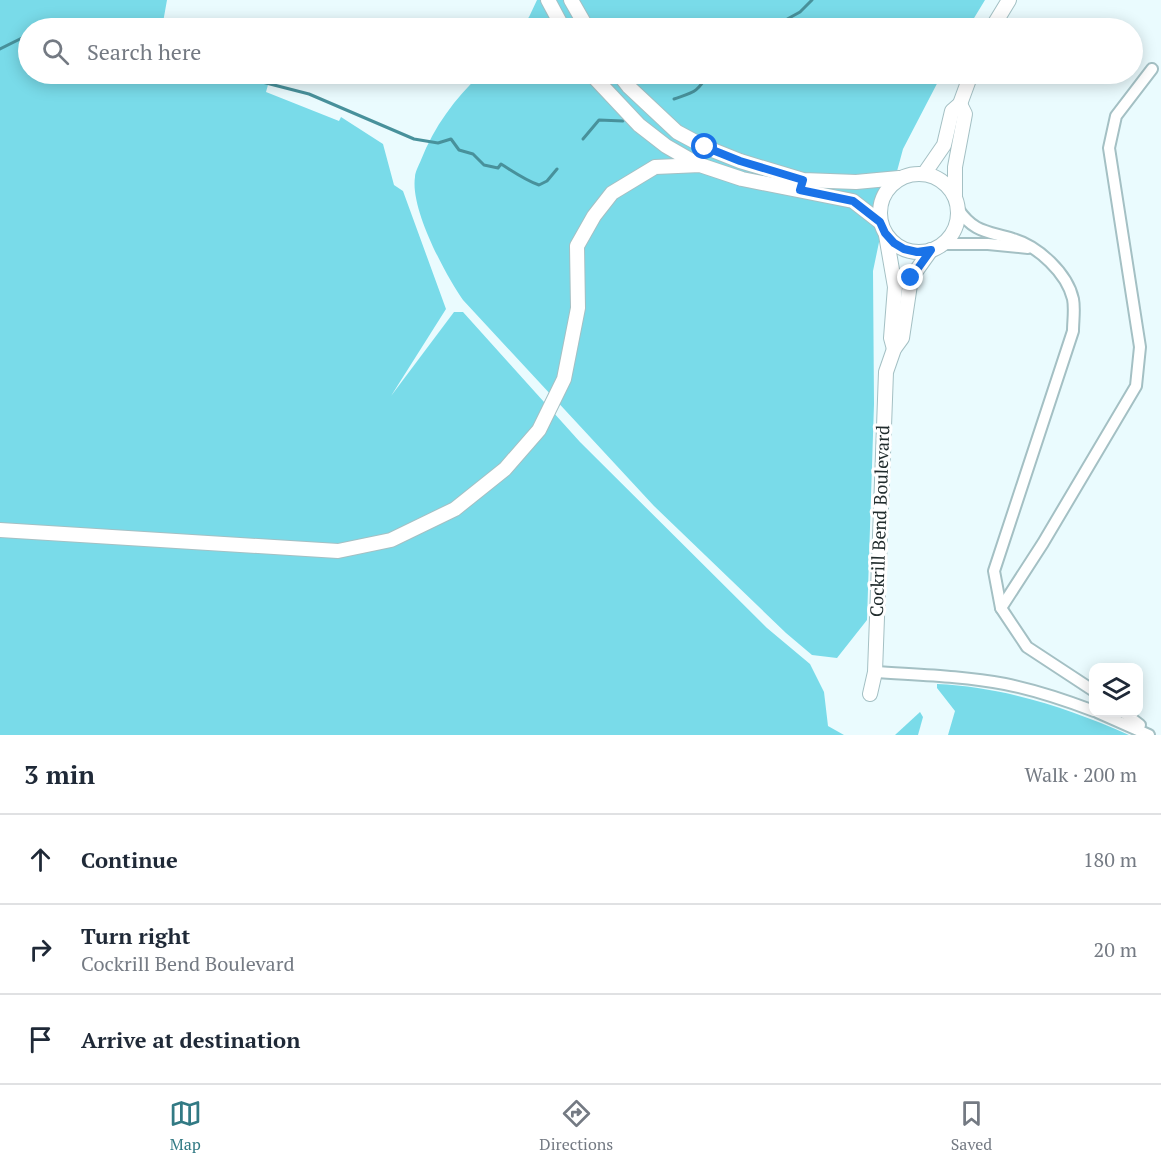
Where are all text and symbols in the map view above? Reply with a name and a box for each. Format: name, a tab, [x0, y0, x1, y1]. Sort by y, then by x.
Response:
search box	[18, 18, 1143, 84]
icon: search	[39, 35, 72, 68]
text: Search here	[87, 37, 201, 66]
route start	[691, 133, 717, 159]
route end	[897, 264, 923, 290]
street label: Cockrill Bend Boulevard	[864, 425, 894, 617]
map controls	[1089, 663, 1143, 717]
button: layers	[1089, 663, 1143, 717]
text: 3 min	[24, 757, 95, 791]
text: Walk · 200 m	[1025, 761, 1137, 788]
icon: ahead	[24, 843, 57, 876]
text: Continue	[81, 845, 178, 874]
text: 180 m	[1083, 846, 1137, 873]
text: Turn right	[81, 921, 190, 950]
icon: right	[24, 933, 57, 966]
text: 20 m	[1094, 936, 1137, 963]
text: Cockrill Bend Boulevard	[81, 950, 294, 977]
icon: arrive	[24, 1023, 57, 1056]
text: Arrive at destination	[81, 1025, 300, 1054]
tab: Map	[169, 1097, 202, 1155]
tab: Directions	[539, 1097, 613, 1155]
tab: Saved	[951, 1097, 992, 1155]

